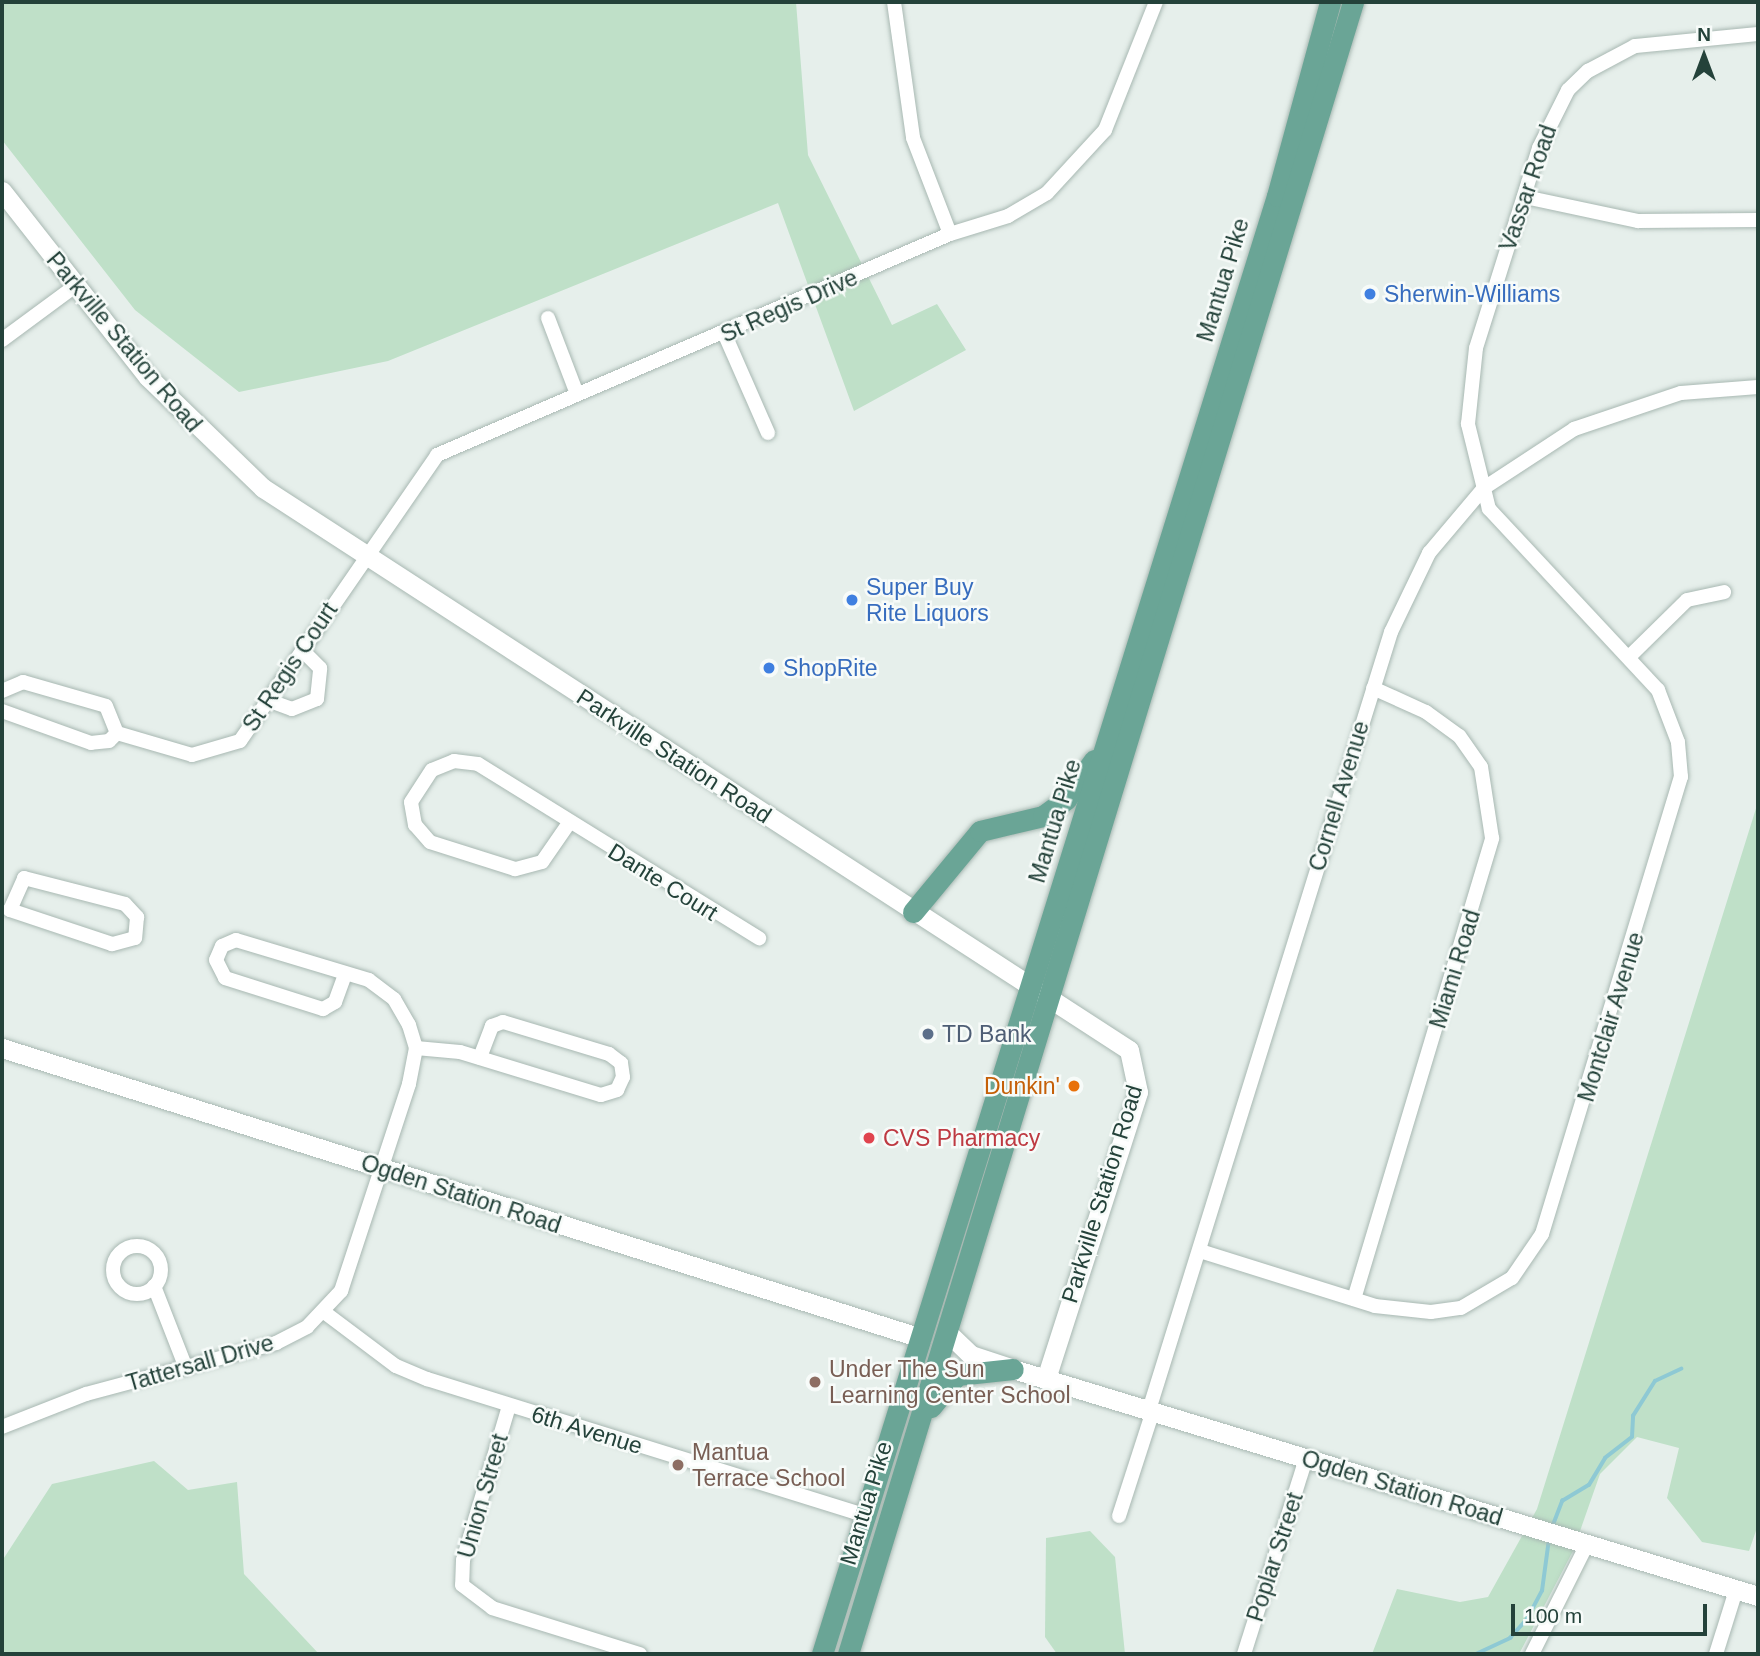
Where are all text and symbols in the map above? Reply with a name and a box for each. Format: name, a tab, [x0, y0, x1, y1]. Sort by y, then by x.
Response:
north arrow	[1669, 21, 1739, 91]
text: N	[1697, 24, 1711, 45]
street label: Vassar Road	[1494, 121, 1562, 255]
street label: Mantua Pike	[1191, 215, 1255, 345]
street label: Parkville Station Road	[41, 246, 207, 438]
street label: St Regis Drive	[716, 264, 862, 348]
place label: Sherwin-Williams	[1384, 280, 1560, 308]
marker: Sherwin-Williams	[1362, 286, 1378, 302]
place label: Super Buy Rite Liquors	[866, 573, 989, 627]
marker: Super Buy Rite Liquors	[844, 592, 860, 608]
street label: St Regis Court	[237, 597, 343, 737]
place label: ShopRite	[783, 654, 878, 682]
marker: ShopRite	[761, 660, 777, 676]
street label: Parkville Station Road	[572, 683, 776, 829]
street label: Cornell Avenue	[1303, 717, 1375, 875]
street label: Mantua Pike	[1023, 756, 1087, 886]
street label: Dante Court	[603, 837, 723, 927]
street label: Miami Road	[1424, 906, 1486, 1032]
street label: Montclair Avenue	[1572, 928, 1650, 1106]
place label: TD Bank	[942, 1020, 1031, 1048]
marker: TD Bank	[920, 1026, 936, 1042]
place label: Dunkin'	[984, 1072, 1060, 1100]
marker: Dunkin'	[1066, 1078, 1082, 1094]
street label: Parkville Station Road	[1056, 1082, 1148, 1306]
place label: CVS Pharmacy	[883, 1124, 1040, 1152]
marker: CVS Pharmacy	[861, 1130, 877, 1146]
street label: Ogden Station Road	[358, 1149, 564, 1239]
street label: Tattersall Drive	[123, 1329, 277, 1397]
place label: Under The Sun Learning Center School	[829, 1355, 1071, 1409]
marker: Under The Sun Learning Center School	[807, 1374, 823, 1390]
street label: 6th Avenue	[528, 1400, 646, 1460]
street label: Union Street	[452, 1431, 514, 1561]
place label: Mantua Terrace School	[692, 1438, 845, 1492]
street label: Mantua Pike	[834, 1438, 898, 1568]
street label: Ogden Station Road	[1298, 1444, 1506, 1532]
marker: Mantua Terrace School	[670, 1457, 686, 1473]
street label: Poplar Street	[1241, 1489, 1309, 1625]
scale bar	[1515, 1590, 1711, 1634]
text: 100 m	[1524, 1604, 1582, 1627]

